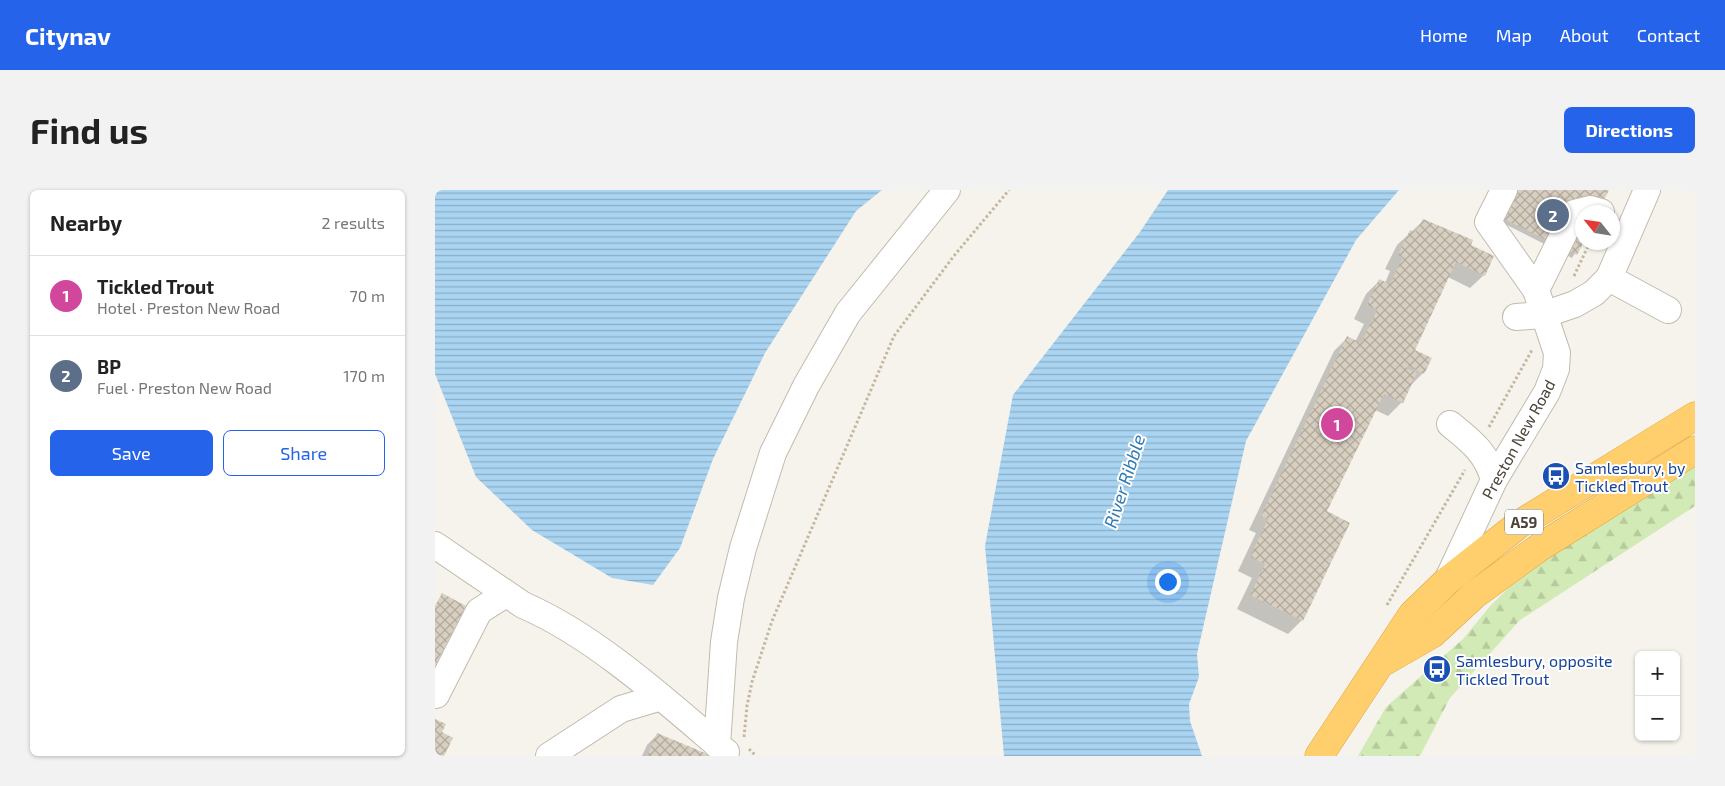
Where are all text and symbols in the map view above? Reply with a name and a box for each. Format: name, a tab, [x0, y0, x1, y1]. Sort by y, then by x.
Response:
text: Citynav	[25, 21, 111, 50]
text: Home	[1420, 24, 1468, 46]
text: Map	[1496, 24, 1532, 46]
text: About	[1560, 24, 1609, 46]
text: Contact	[1637, 24, 1700, 46]
button: Directions	[1564, 107, 1695, 153]
text: Find us	[30, 109, 148, 151]
pin: 2	[1537, 196, 1569, 234]
north arrow	[1575, 205, 1620, 250]
text: Nearby	[50, 210, 122, 235]
text: 2 results	[322, 213, 385, 232]
text: Tickled Trout	[97, 275, 214, 298]
text: 1	[63, 286, 69, 305]
text: 70 m	[350, 286, 385, 305]
text: Hotel · Preston New Road	[97, 298, 280, 317]
text: BP	[97, 355, 121, 378]
text: 2	[61, 366, 71, 385]
text: 170 m	[343, 366, 385, 385]
street label: Preston New Road	[1477, 376, 1559, 502]
text: Fuel · Preston New Road	[97, 378, 272, 397]
pin: 1	[1321, 405, 1353, 443]
button: Save	[50, 430, 213, 476]
button: Share	[223, 430, 385, 476]
water label: River Ribble	[1099, 431, 1150, 530]
place label: Samlesbury, by Tickled Trout	[1575, 458, 1686, 495]
bus stop icon: Samlesbury, by Tickled Trout	[1541, 461, 1571, 491]
road number: A59	[1505, 510, 1543, 534]
your location	[1155, 569, 1181, 595]
place label: Samlesbury, opposite Tickled Trout	[1456, 651, 1613, 688]
map controls	[1635, 651, 1680, 741]
button: +	[1635, 651, 1680, 696]
bus stop icon: Samlesbury, opposite Tickled Trout	[1422, 654, 1452, 684]
button: −	[1635, 696, 1680, 741]

